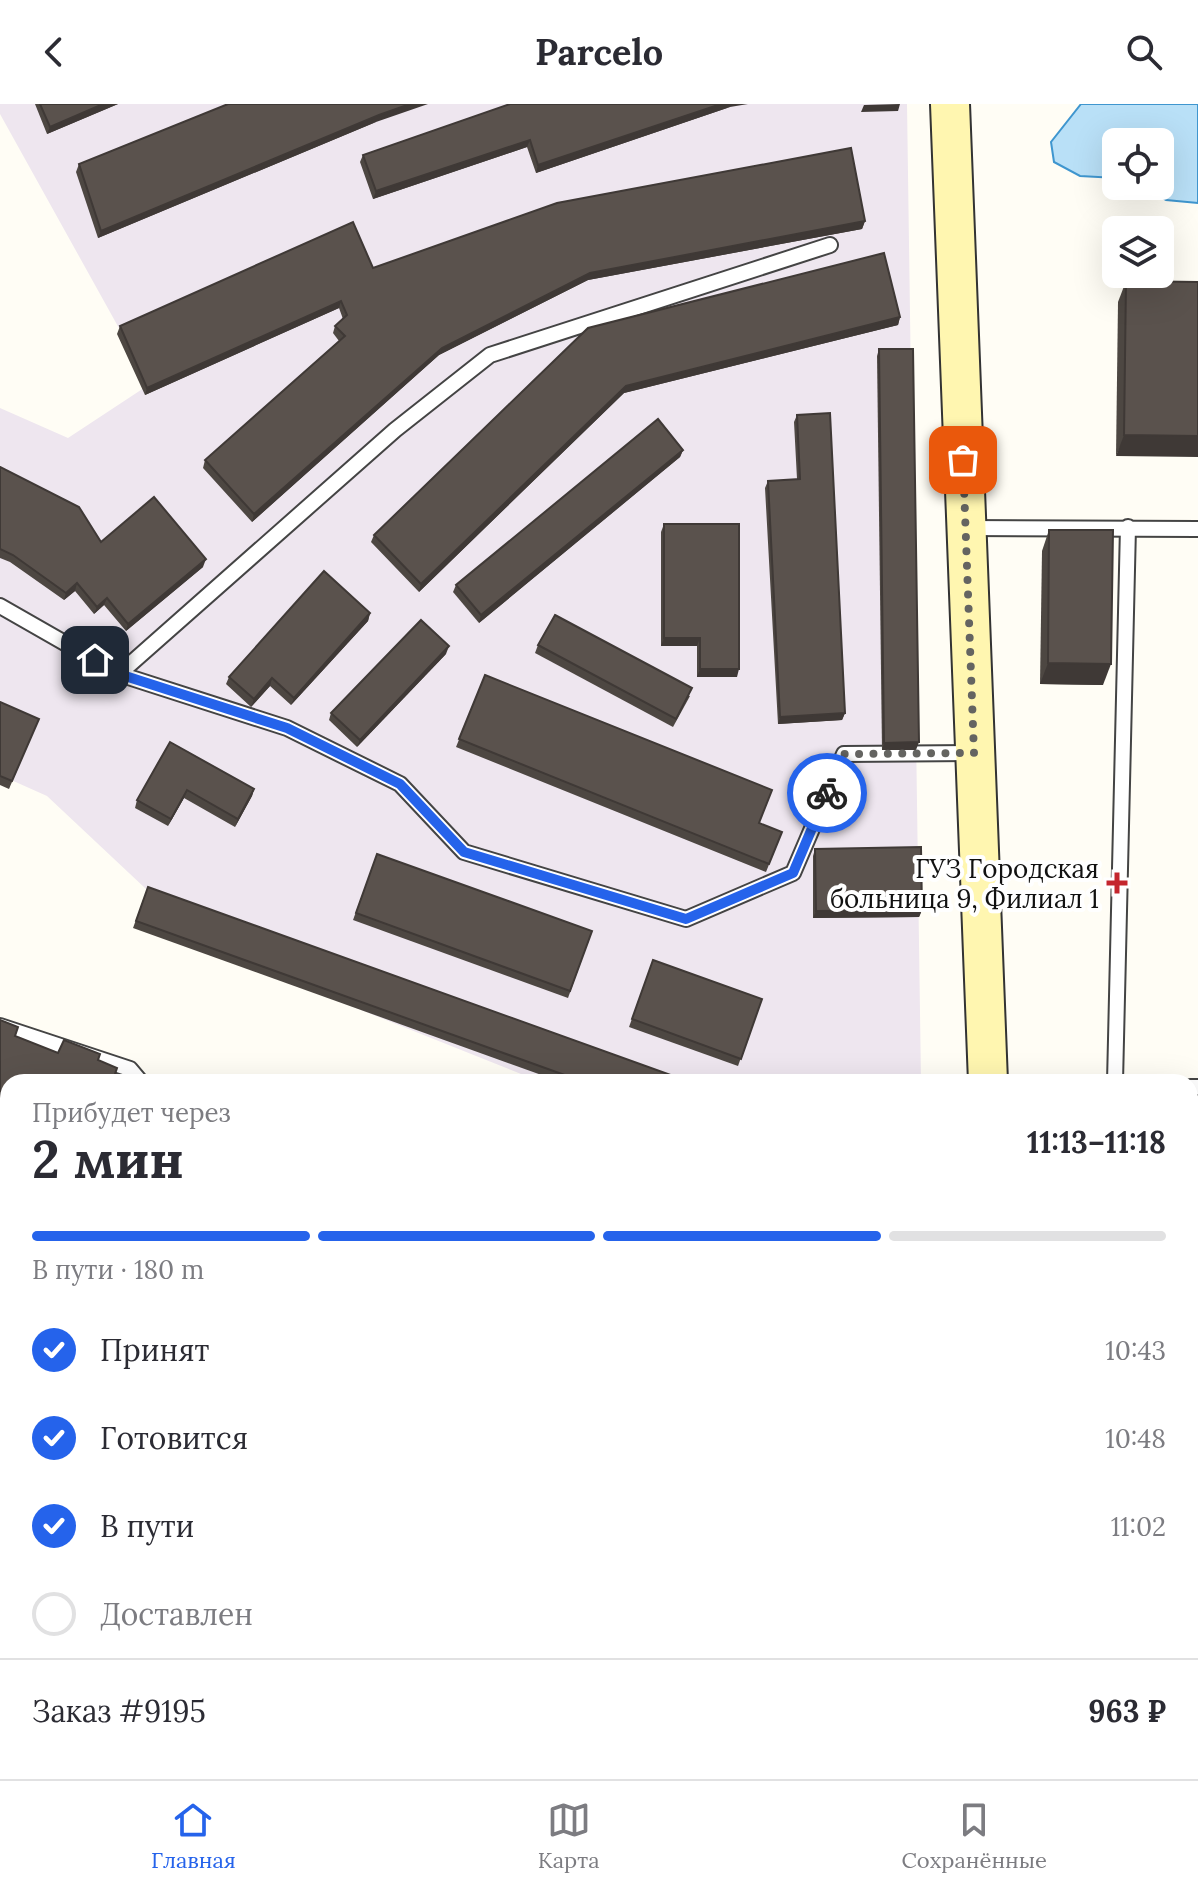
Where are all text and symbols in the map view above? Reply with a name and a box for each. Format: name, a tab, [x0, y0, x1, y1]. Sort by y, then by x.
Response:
text: Parcelo	[535, 29, 663, 75]
icon: back	[32, 30, 76, 74]
icon: search	[1122, 30, 1166, 74]
map controls	[1102, 128, 1174, 288]
button: locate	[1102, 128, 1174, 200]
button: layers	[1102, 216, 1174, 288]
pin	[929, 426, 997, 494]
icon: bag	[941, 438, 985, 482]
pin	[61, 626, 129, 694]
icon: home	[73, 638, 117, 682]
courier	[787, 753, 867, 833]
icon: bike	[805, 771, 849, 815]
place label: ГУЗ Городская больница 9, Филиал 1	[830, 852, 1099, 915]
marker: ГУЗ Городская больница 9, Филиал 1	[1106, 872, 1128, 894]
text: Прибудет через	[32, 1096, 231, 1129]
text: 11:13–11:18	[1027, 1123, 1166, 1161]
text: 2 мин	[32, 1126, 184, 1192]
text: В пути · 180 m	[32, 1253, 204, 1286]
icon: check	[32, 1328, 76, 1372]
text: Принят	[100, 1331, 209, 1369]
text: 10:43	[1105, 1334, 1166, 1367]
icon: check	[32, 1416, 76, 1460]
text: Готовится	[100, 1419, 248, 1457]
text: 10:48	[1105, 1422, 1166, 1455]
icon: check	[32, 1504, 76, 1548]
text: В пути	[100, 1507, 194, 1545]
text: 11:02	[1111, 1510, 1166, 1543]
text: Доставлен	[100, 1595, 253, 1633]
text: Заказ #9195	[32, 1692, 206, 1730]
text: 963 ₽	[1088, 1692, 1166, 1730]
tab: Главная	[151, 1798, 236, 1874]
tab: Карта	[538, 1798, 600, 1874]
tab: Сохранённые	[901, 1798, 1047, 1874]

